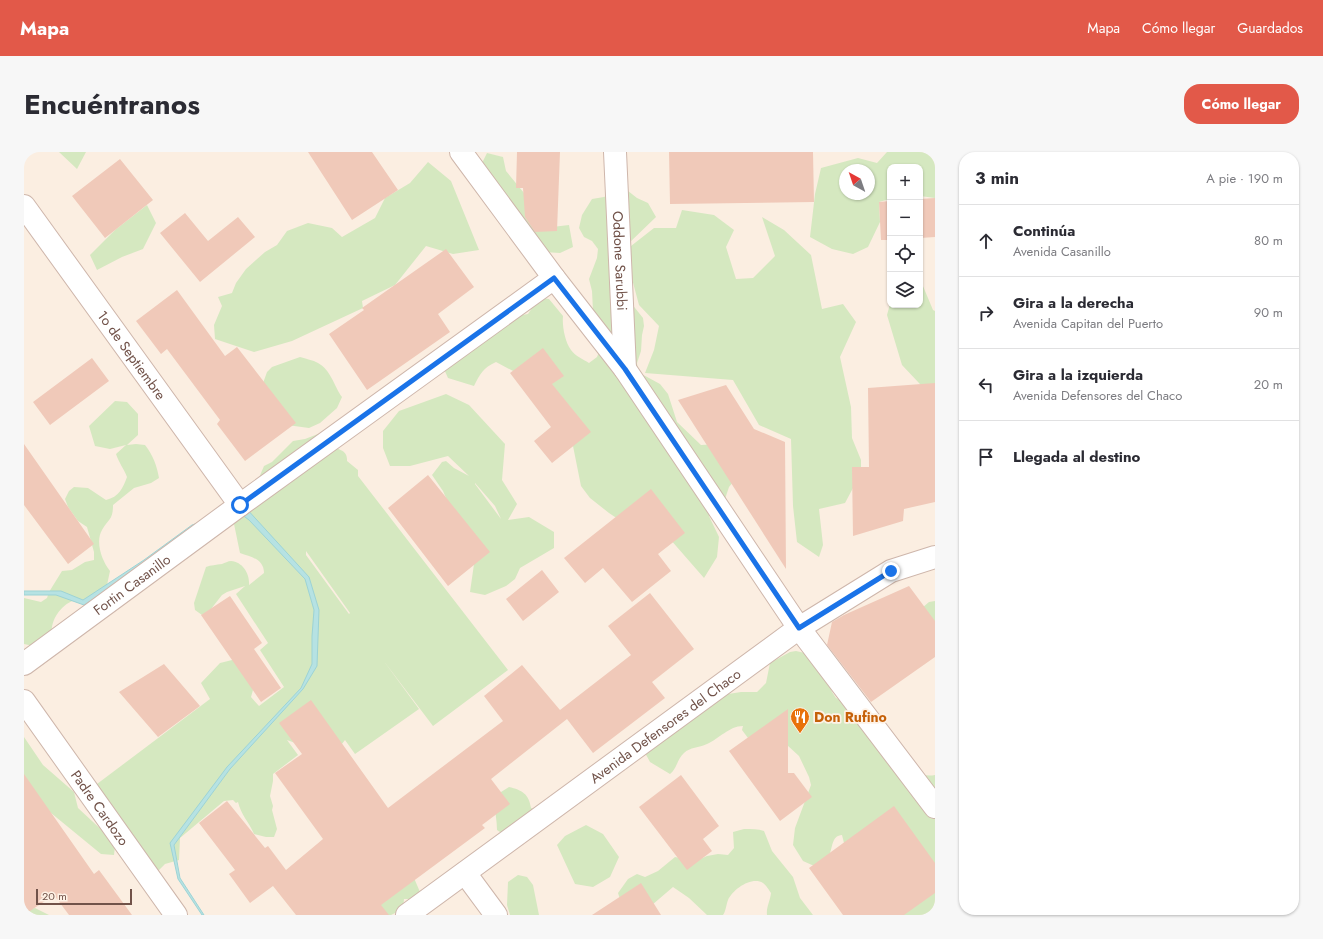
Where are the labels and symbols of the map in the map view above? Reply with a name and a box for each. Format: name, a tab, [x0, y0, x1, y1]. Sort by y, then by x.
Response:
north arrow	[839, 164, 875, 200]
street label: Oddone Sarubbi	[608, 211, 632, 311]
street label: 1o de Septiembre	[93, 307, 171, 404]
route start	[231, 496, 249, 514]
street label: Fortin Casanillo	[89, 549, 175, 620]
route end	[882, 562, 900, 580]
street label: Avenida Defensores del Chaco	[586, 664, 745, 788]
restaurant icon: Don Rufino	[789, 706, 811, 734]
place label: Don Rufino	[814, 707, 887, 727]
street label: Padre Cardozo	[66, 766, 134, 850]
scale bar	[36, 887, 132, 906]

